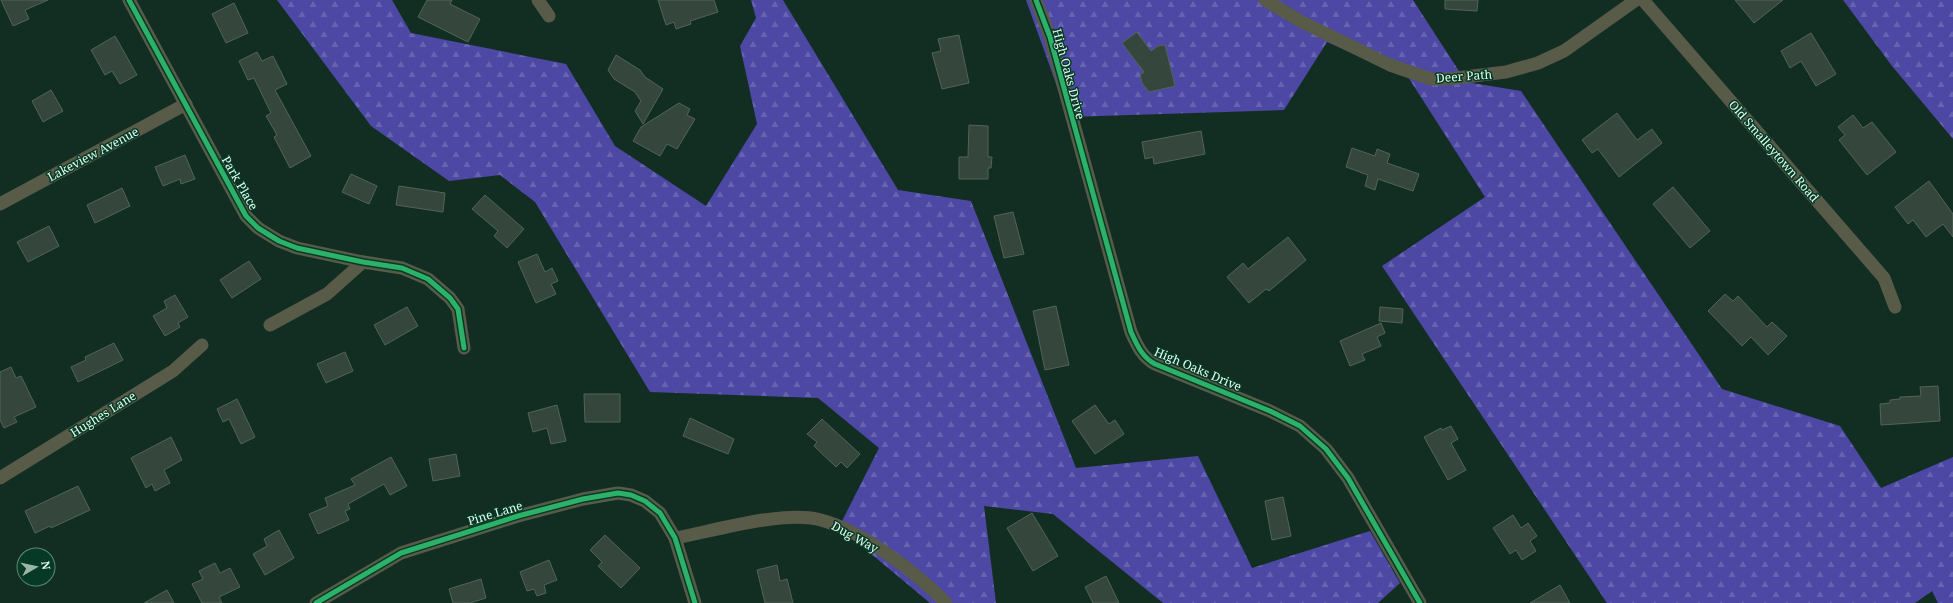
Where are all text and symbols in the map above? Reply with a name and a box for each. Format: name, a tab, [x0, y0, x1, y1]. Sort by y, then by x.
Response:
street label: High Oaks Drive	[1049, 27, 1089, 121]
street label: Deer Path	[1435, 66, 1493, 86]
street label: Old Smalleytown Road	[1725, 96, 1823, 206]
street label: Lakeview Avenue	[44, 123, 142, 185]
street label: Park Place	[218, 153, 262, 213]
street label: High Oaks Drive	[1152, 343, 1244, 395]
street label: Hughes Lane	[67, 387, 139, 441]
street label: Pine Lane	[465, 497, 525, 529]
street label: Dug Way	[829, 517, 882, 557]
north arrow	[16, 547, 56, 587]
text: N	[38, 560, 55, 571]

